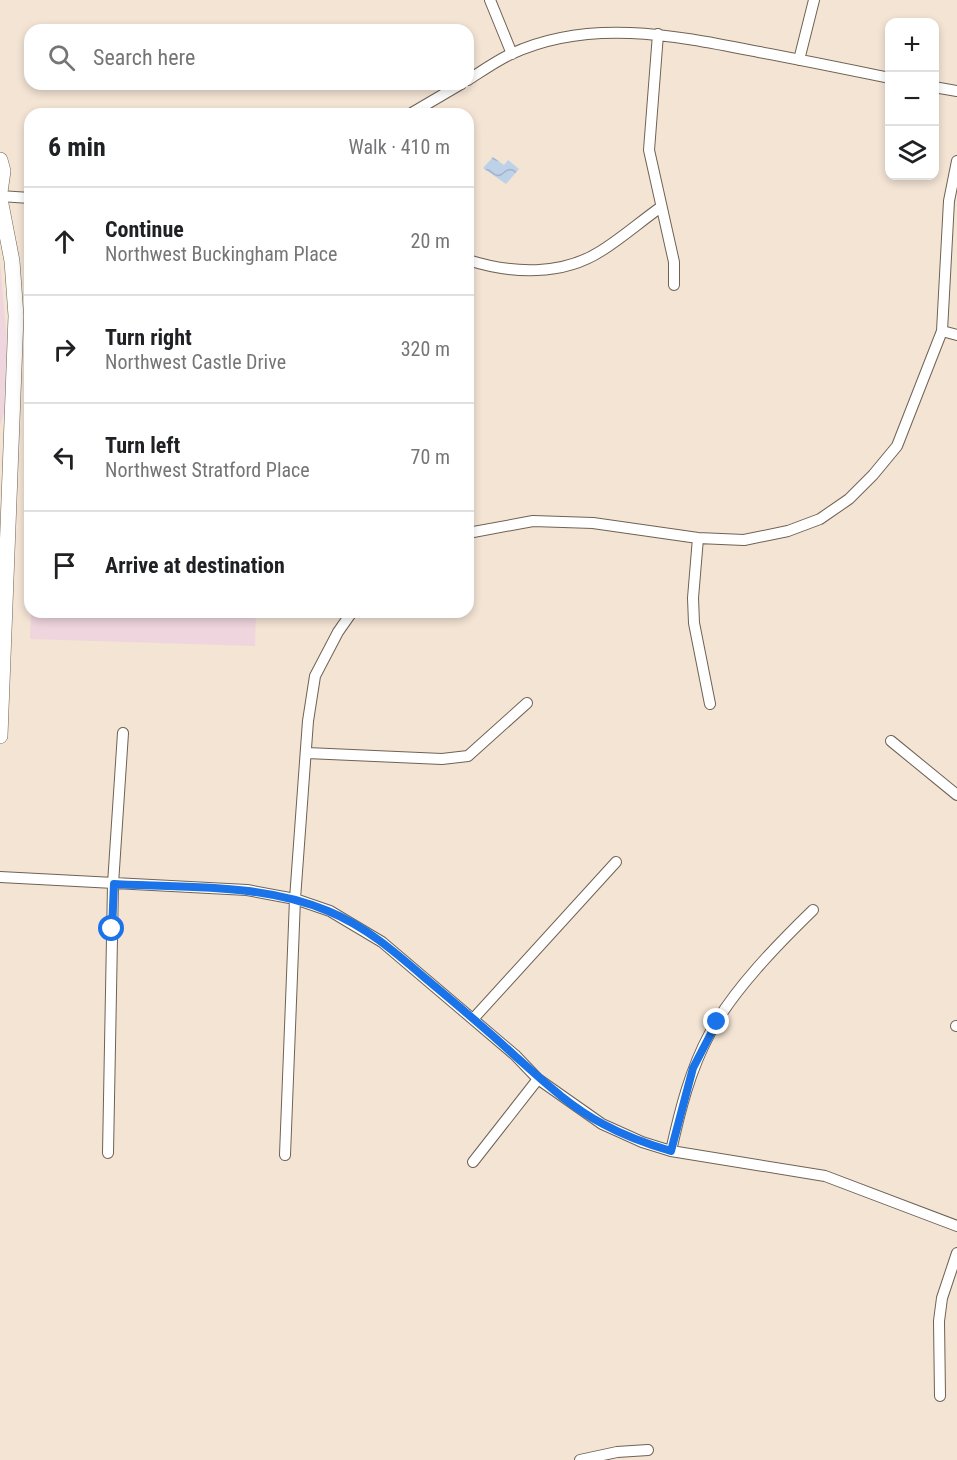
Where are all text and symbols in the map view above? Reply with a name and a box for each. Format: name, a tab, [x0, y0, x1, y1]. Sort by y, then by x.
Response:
map controls	[885, 18, 939, 180]
button: +	[885, 18, 939, 72]
search box	[24, 24, 474, 90]
icon: search	[45, 41, 78, 74]
text: Search here	[93, 45, 195, 70]
button: −	[885, 72, 939, 126]
button: layers	[885, 126, 939, 180]
text: 6 min	[48, 132, 106, 162]
text: Walk · 410 m	[349, 135, 450, 159]
text: Continue	[105, 217, 184, 242]
icon: ahead	[48, 225, 81, 258]
text: 20 m	[411, 229, 450, 253]
text: Northwest Buckingham Place	[105, 242, 337, 266]
text: Turn right	[105, 325, 192, 350]
icon: right	[48, 333, 81, 366]
text: 320 m	[401, 337, 450, 361]
text: Northwest Castle Drive	[105, 350, 286, 374]
text: Turn left	[105, 433, 180, 458]
icon: left	[48, 441, 81, 474]
text: 70 m	[411, 445, 450, 469]
text: Northwest Stratford Place	[105, 458, 310, 482]
icon: arrive	[48, 549, 81, 582]
text: Arrive at destination	[105, 553, 285, 578]
route start	[98, 915, 124, 941]
route end	[703, 1008, 729, 1034]

